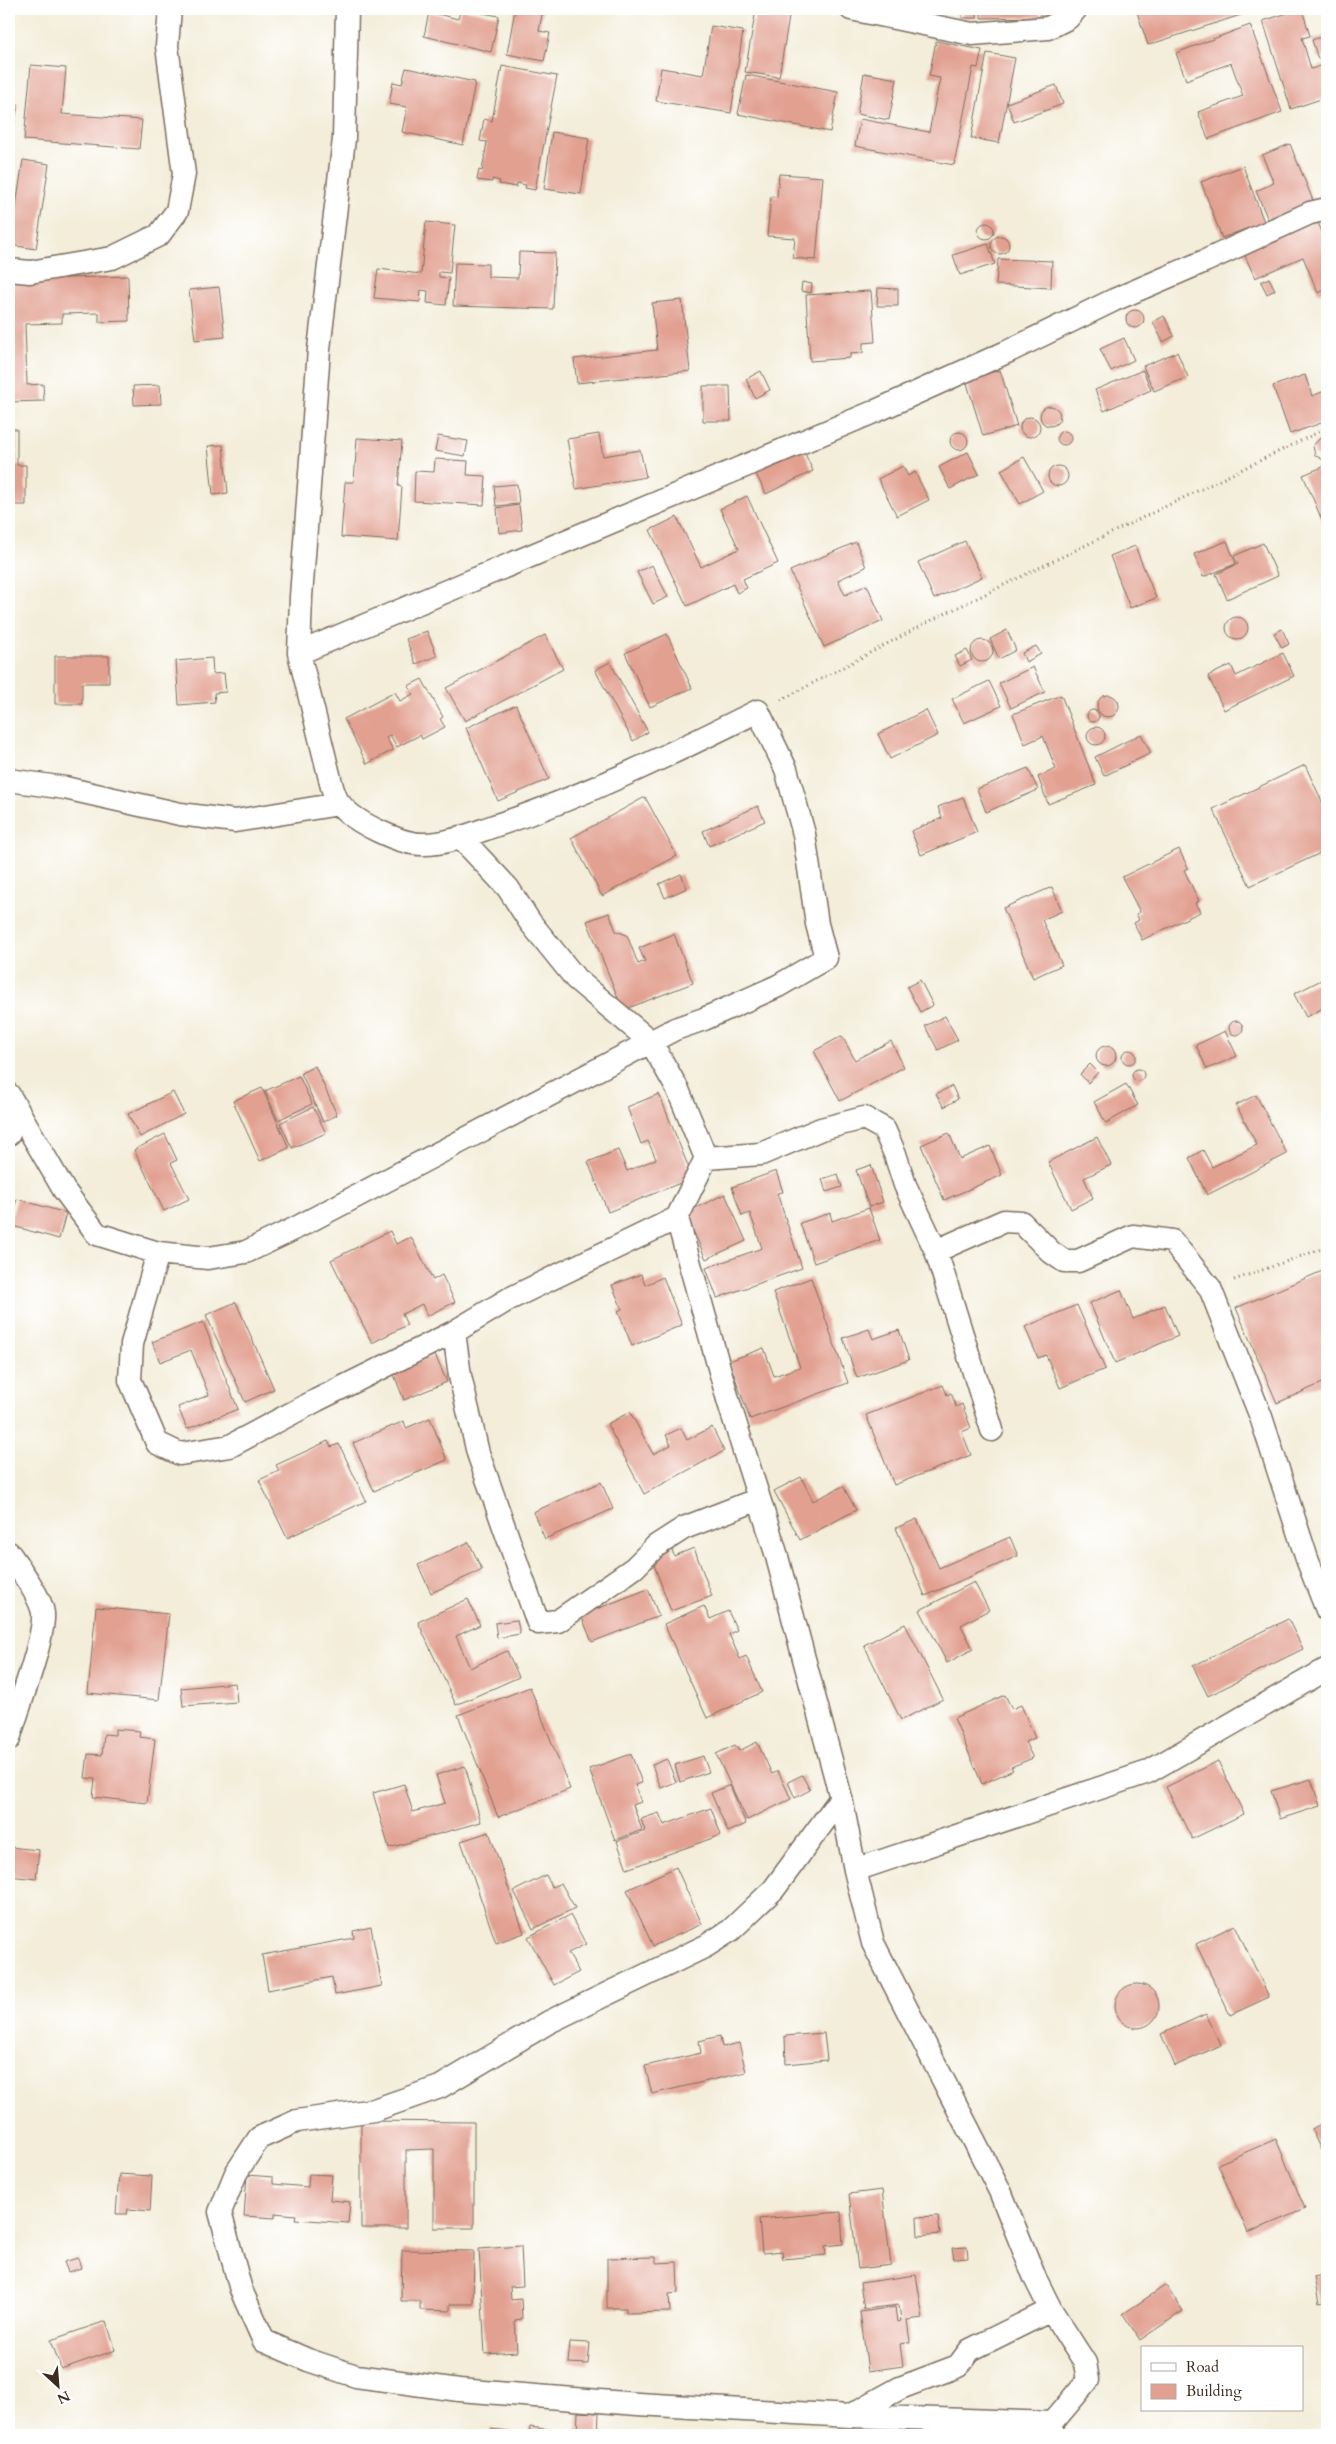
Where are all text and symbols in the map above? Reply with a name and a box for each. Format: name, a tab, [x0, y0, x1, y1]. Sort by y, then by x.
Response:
legend	[1141, 2346, 1304, 2412]
text: Road	[1186, 2357, 1219, 2377]
north arrow	[32, 2362, 82, 2412]
text: Building	[1186, 2381, 1242, 2401]
text: N	[54, 2386, 73, 2408]

